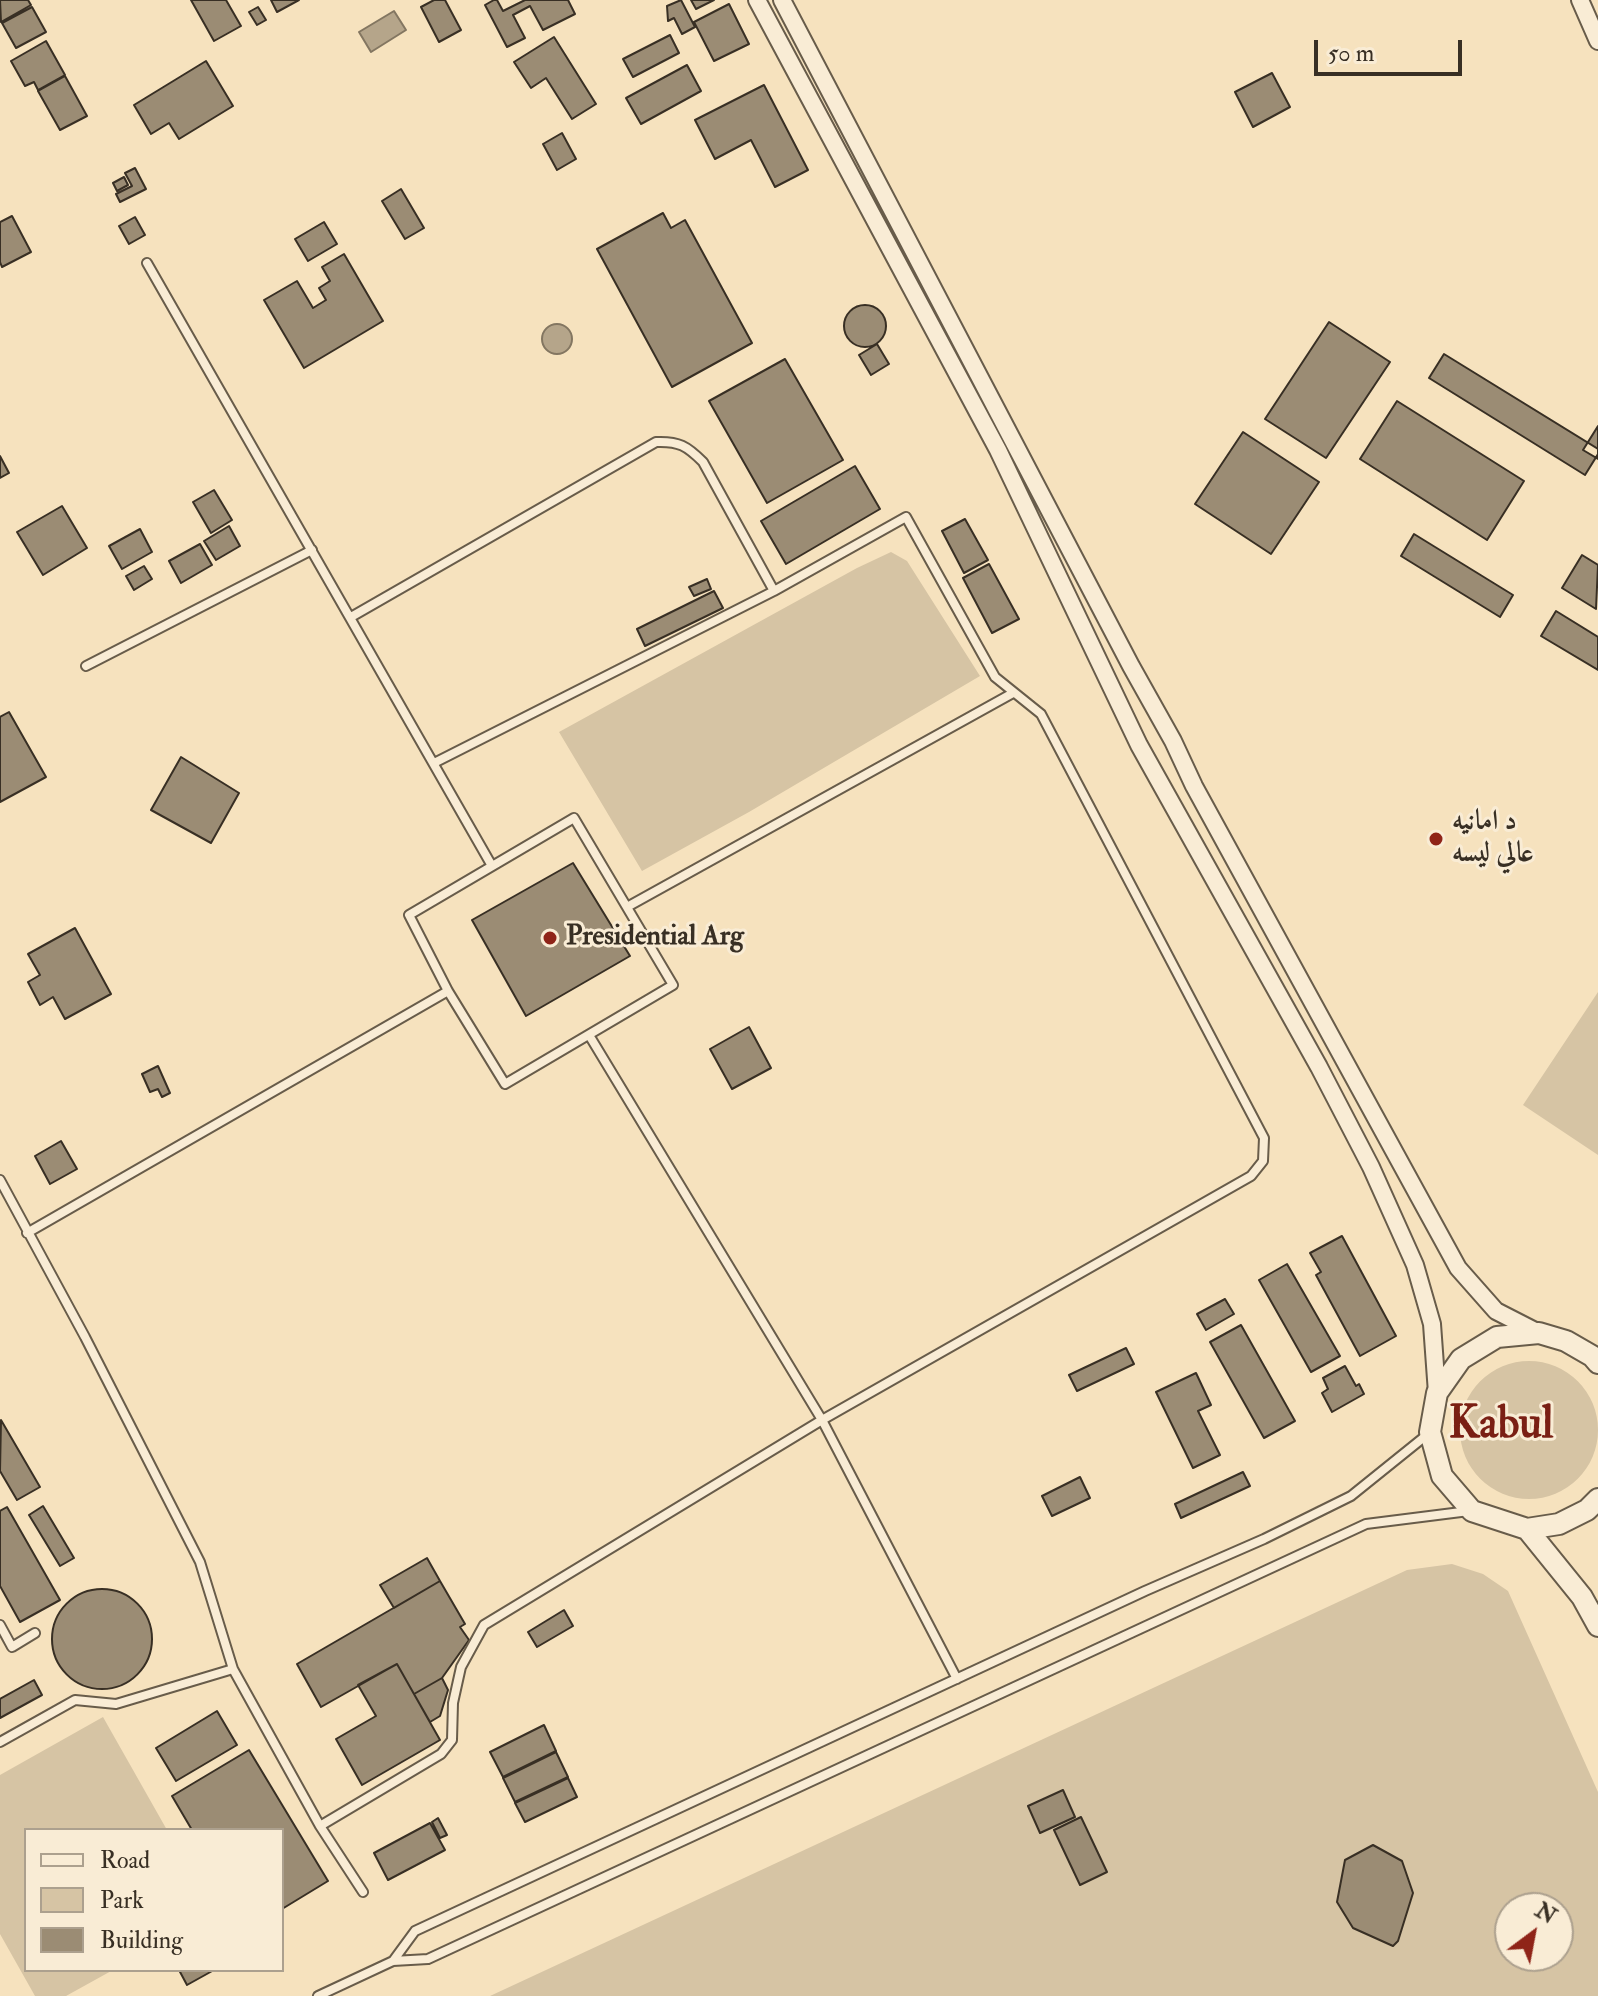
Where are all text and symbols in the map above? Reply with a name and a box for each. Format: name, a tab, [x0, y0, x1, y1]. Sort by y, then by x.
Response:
scale bar	[1318, 24, 1466, 74]
text: 50 m	[1328, 38, 1374, 69]
place label: د امانیه عالي لیسه	[1452, 806, 1534, 872]
marker: د امانیه عالي لیسه	[1427, 830, 1445, 848]
place label: Presidential Arg	[566, 921, 744, 955]
marker: Presidential Arg	[541, 929, 559, 947]
district label: Kabul	[1449, 1402, 1553, 1454]
legend	[24, 1828, 284, 1972]
text: Road	[100, 1845, 150, 1876]
text: Park	[100, 1885, 144, 1916]
north arrow	[1494, 1892, 1574, 1972]
text: N	[1530, 1896, 1561, 1930]
text: Building	[100, 1925, 183, 1956]

